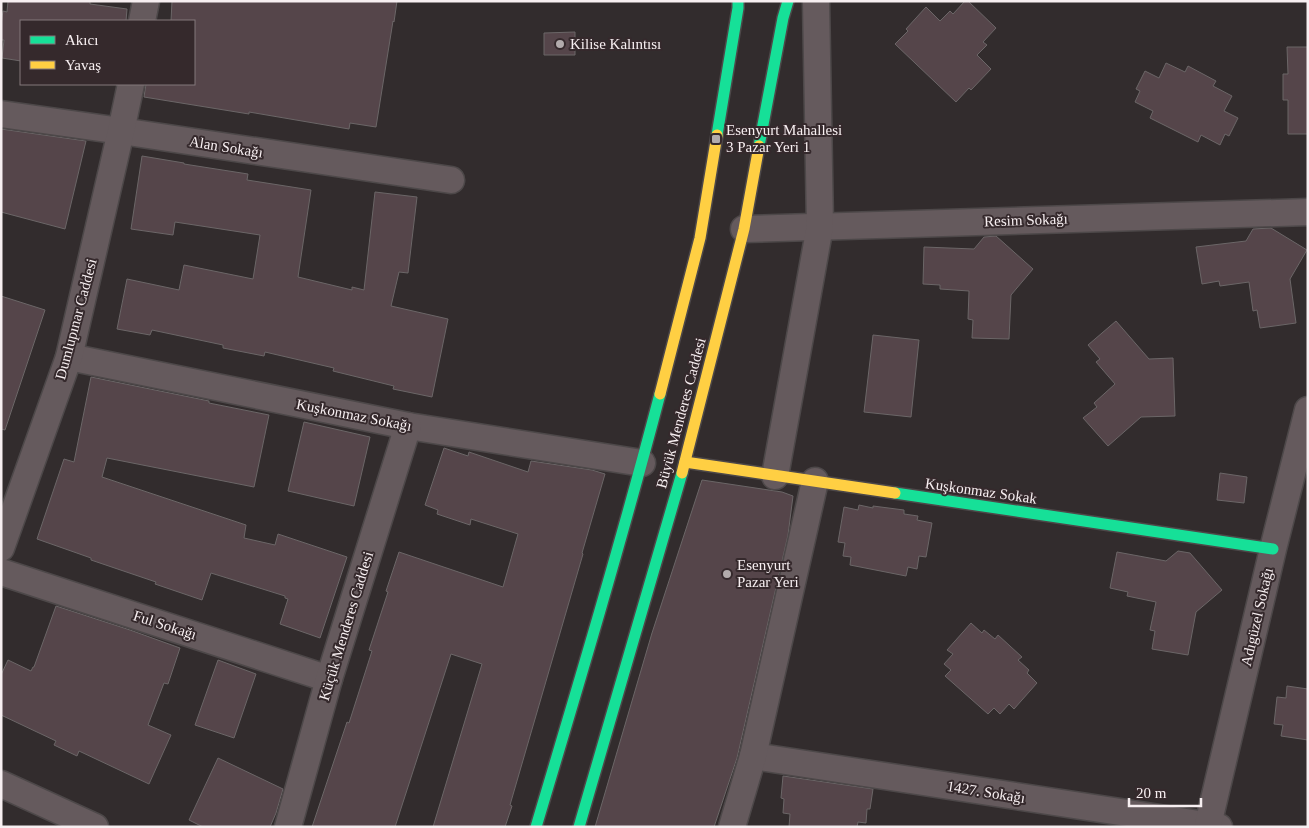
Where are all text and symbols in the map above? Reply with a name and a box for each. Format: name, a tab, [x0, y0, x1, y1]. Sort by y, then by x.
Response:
legend	[20, 20, 195, 85]
text: Akıcı	[65, 32, 98, 48]
place label: Kilise Kalıntısı	[570, 36, 661, 52]
marker: Kilise Kalıntısı	[554, 38, 566, 50]
text: Yavaş	[65, 57, 101, 73]
place label: Esenyurt Mahallesi 3 Pazar Yeri 1	[726, 122, 842, 155]
street label: Alan Sokağı	[188, 133, 264, 161]
marker: Esenyurt Mahallesi 3 Pazar Yeri 1	[710, 133, 722, 145]
street label: Resim Sokağı	[984, 211, 1068, 229]
street label: Dumlupınar Caddesi	[52, 257, 100, 381]
street label: Büyük Menderes Caddesi	[653, 336, 709, 490]
street label: Kuşkonmaz Sokağı	[295, 396, 413, 434]
street label: Kuşkonmaz Sokak	[924, 475, 1039, 507]
street label: Küçük Menderes Caddesi	[316, 550, 376, 702]
place label: Esenyurt Pazar Yeri	[737, 557, 799, 590]
street label: Adıgüzel Sokağı	[1238, 566, 1276, 668]
marker: Esenyurt Pazar Yeri	[721, 568, 733, 580]
street label: Ful Sokağı	[131, 607, 199, 643]
scale bar	[1129, 776, 1202, 808]
street label: 1427. Sokağı	[946, 778, 1026, 806]
text: 20 m	[1136, 785, 1167, 801]

